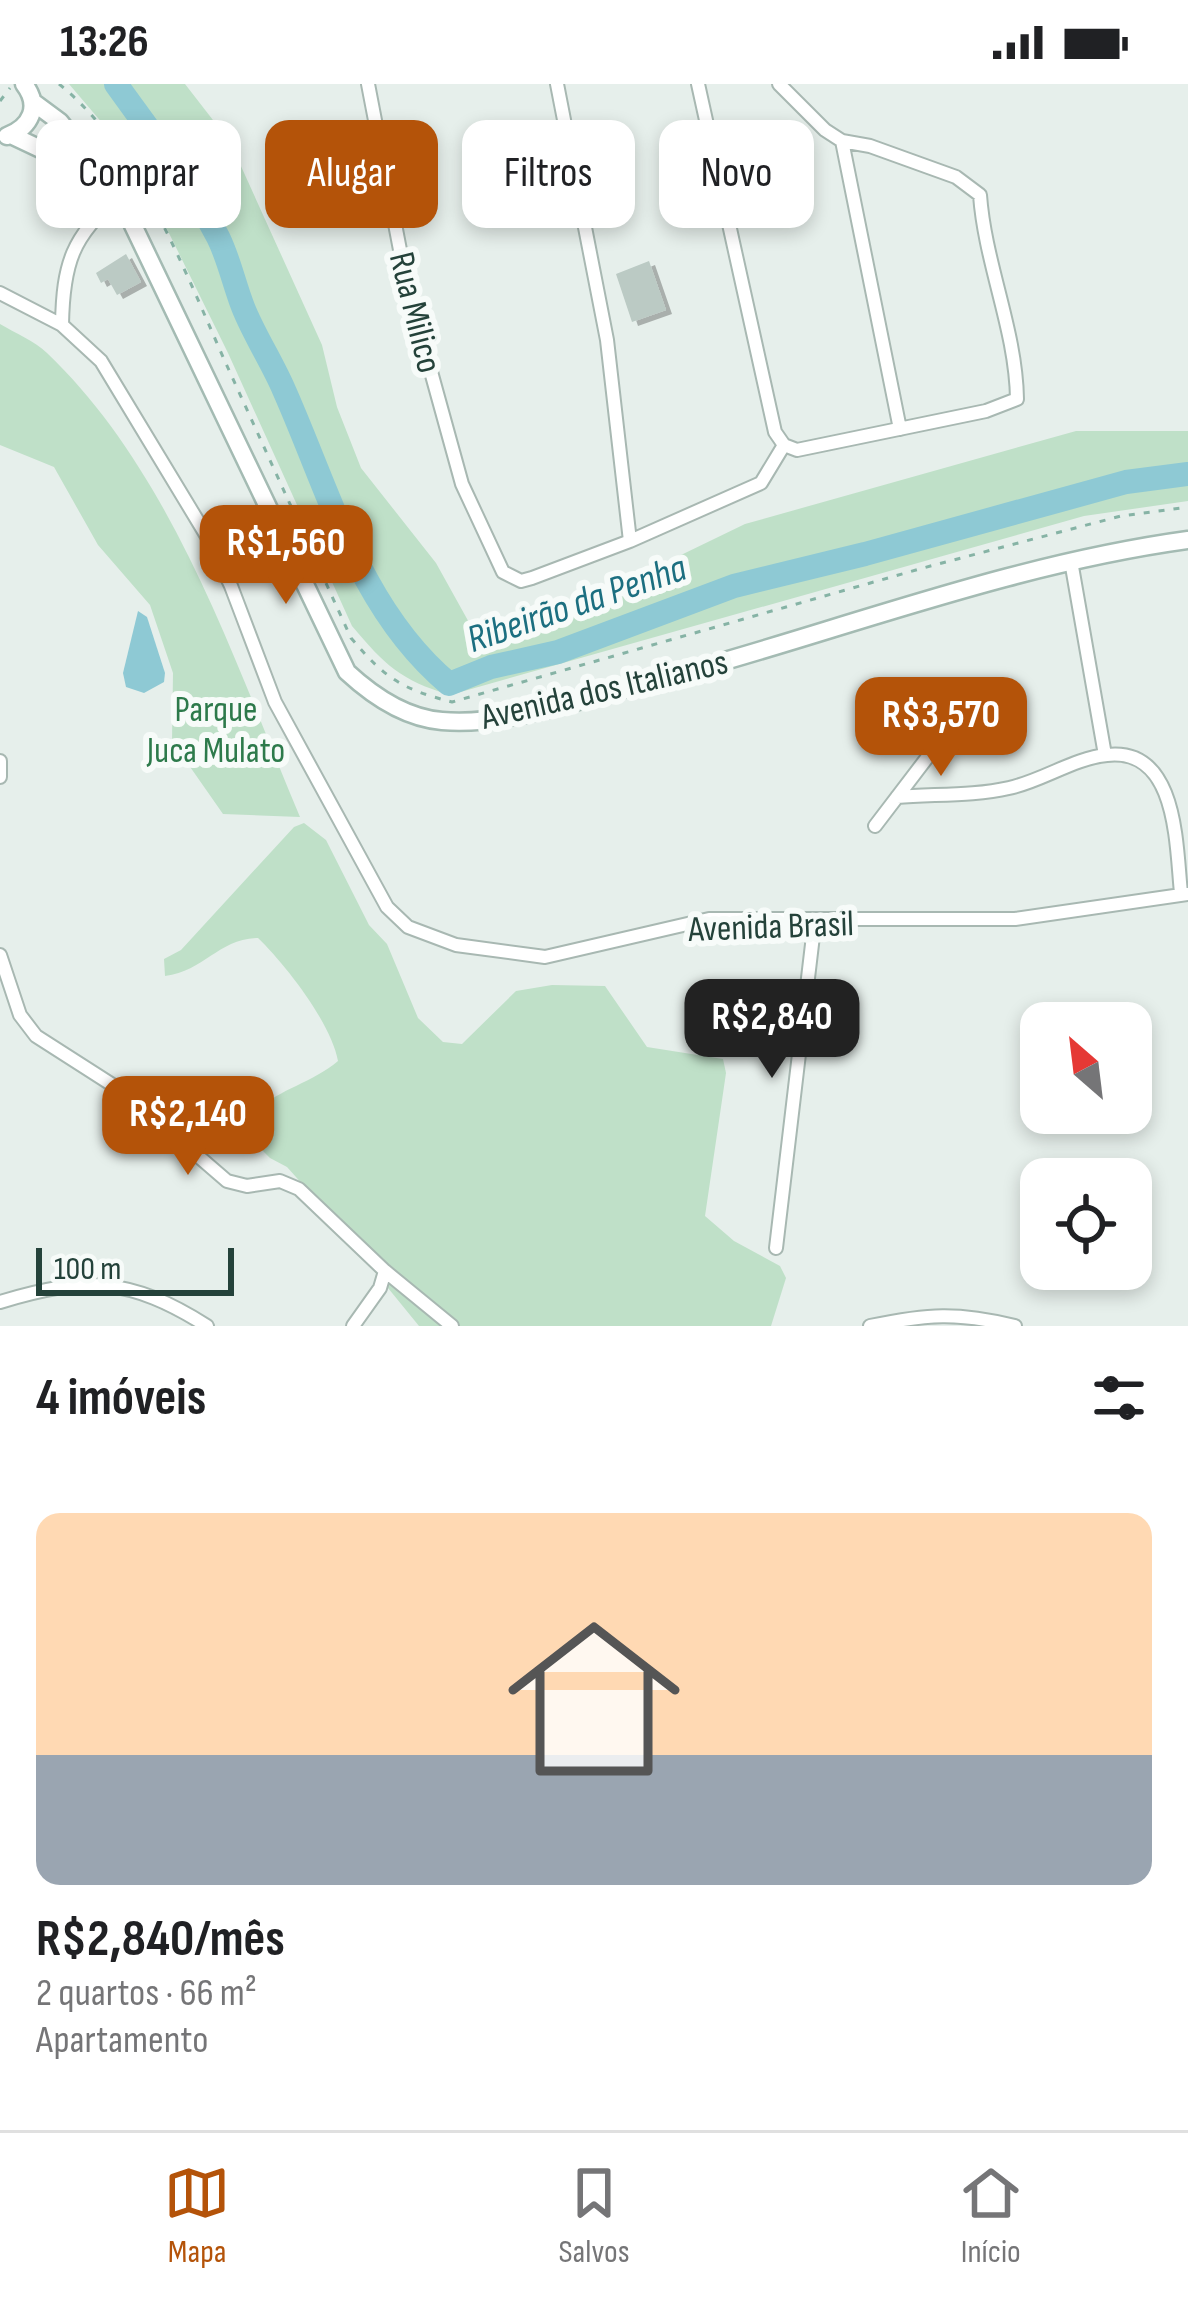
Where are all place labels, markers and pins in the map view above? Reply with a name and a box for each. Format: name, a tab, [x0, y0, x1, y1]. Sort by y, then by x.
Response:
pin: R$1,560	[175, 505, 397, 607]
pin: R$3,570	[830, 677, 1052, 779]
pin: R$2,840	[661, 979, 883, 1081]
pin: R$2,140	[77, 1076, 299, 1178]

